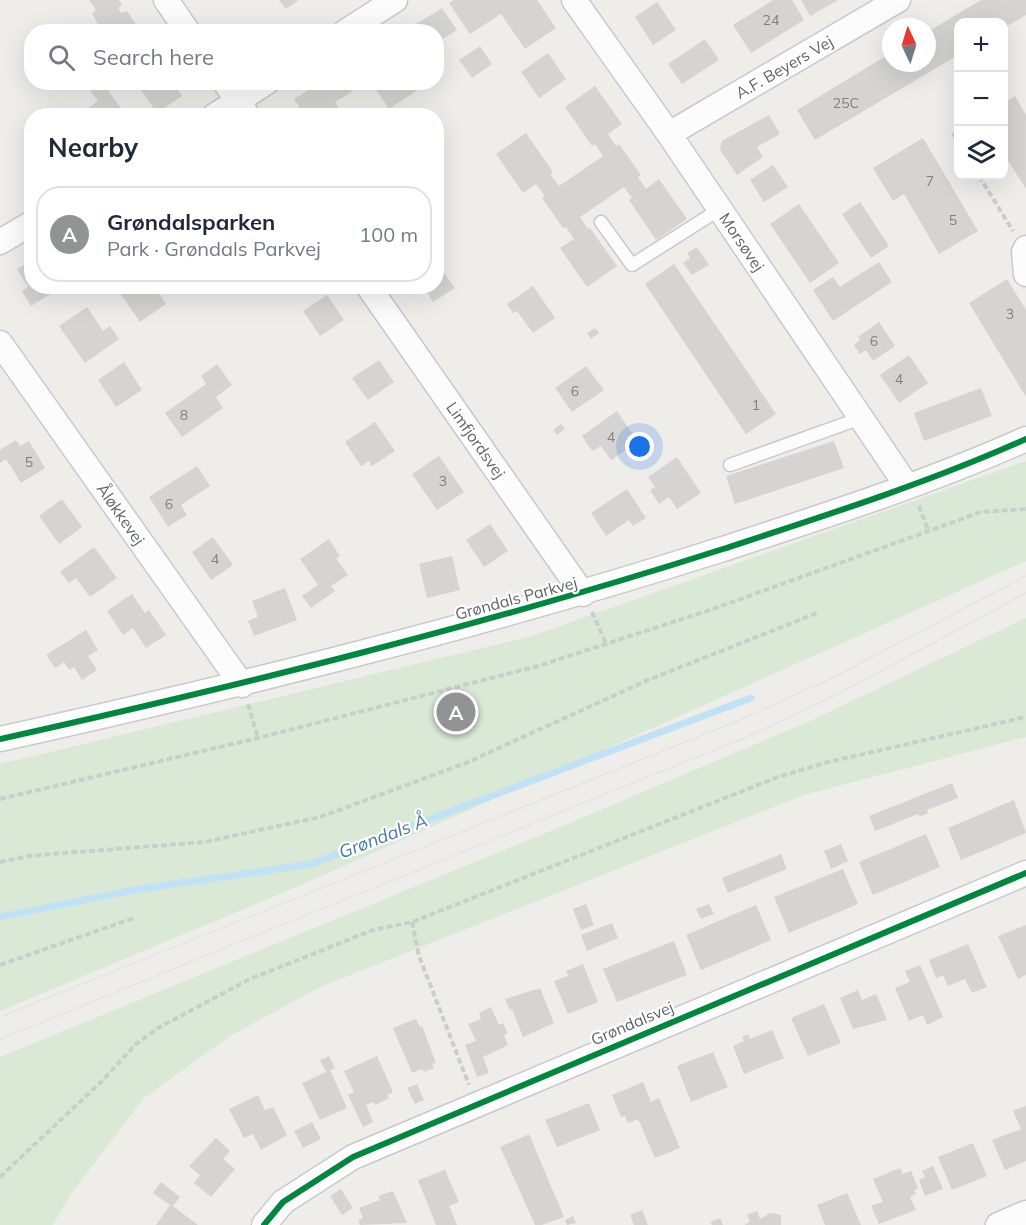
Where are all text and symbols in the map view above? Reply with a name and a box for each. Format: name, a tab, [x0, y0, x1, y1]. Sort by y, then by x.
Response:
house number: 24	[763, 11, 780, 29]
north arrow	[882, 18, 936, 72]
map controls	[954, 18, 1008, 180]
button: +	[954, 18, 1008, 72]
search box	[24, 24, 444, 90]
street label: A.F. Beyers Vej	[732, 31, 836, 103]
icon: search	[45, 41, 78, 74]
text: Search here	[93, 43, 214, 71]
button: −	[954, 72, 1008, 126]
house number: 25C	[833, 94, 859, 112]
button: layers	[954, 126, 1008, 180]
text: Nearby	[48, 131, 138, 164]
house number: 7	[926, 172, 934, 190]
text: Grøndalsparken	[107, 208, 275, 236]
street label: Morsøvej	[715, 209, 769, 275]
house number: 5	[949, 211, 957, 229]
text: A	[62, 222, 77, 247]
text: 100 m	[359, 222, 418, 247]
text: Park · Grøndals Parkvej	[107, 236, 321, 261]
house number: 3	[1006, 305, 1014, 323]
house number: 6	[870, 332, 878, 350]
house number: 4	[895, 370, 904, 388]
house number: 6	[571, 382, 579, 400]
house number: 1	[752, 396, 760, 414]
street label: Limfjordsvej	[442, 398, 510, 482]
house number: 8	[180, 406, 188, 424]
house number: 4	[607, 428, 616, 446]
your location	[625, 432, 654, 461]
house number: 5	[25, 453, 33, 471]
house number: 3	[439, 472, 447, 490]
street label: Åløkkevej	[93, 479, 149, 549]
house number: 6	[165, 495, 173, 513]
house number: 4	[211, 550, 220, 568]
street label: Grøndals Parkvej	[453, 572, 579, 624]
pin: A	[436, 690, 476, 734]
water label: Grøndals Å	[335, 809, 431, 863]
street label: Grøndalsvej	[588, 997, 676, 1049]

